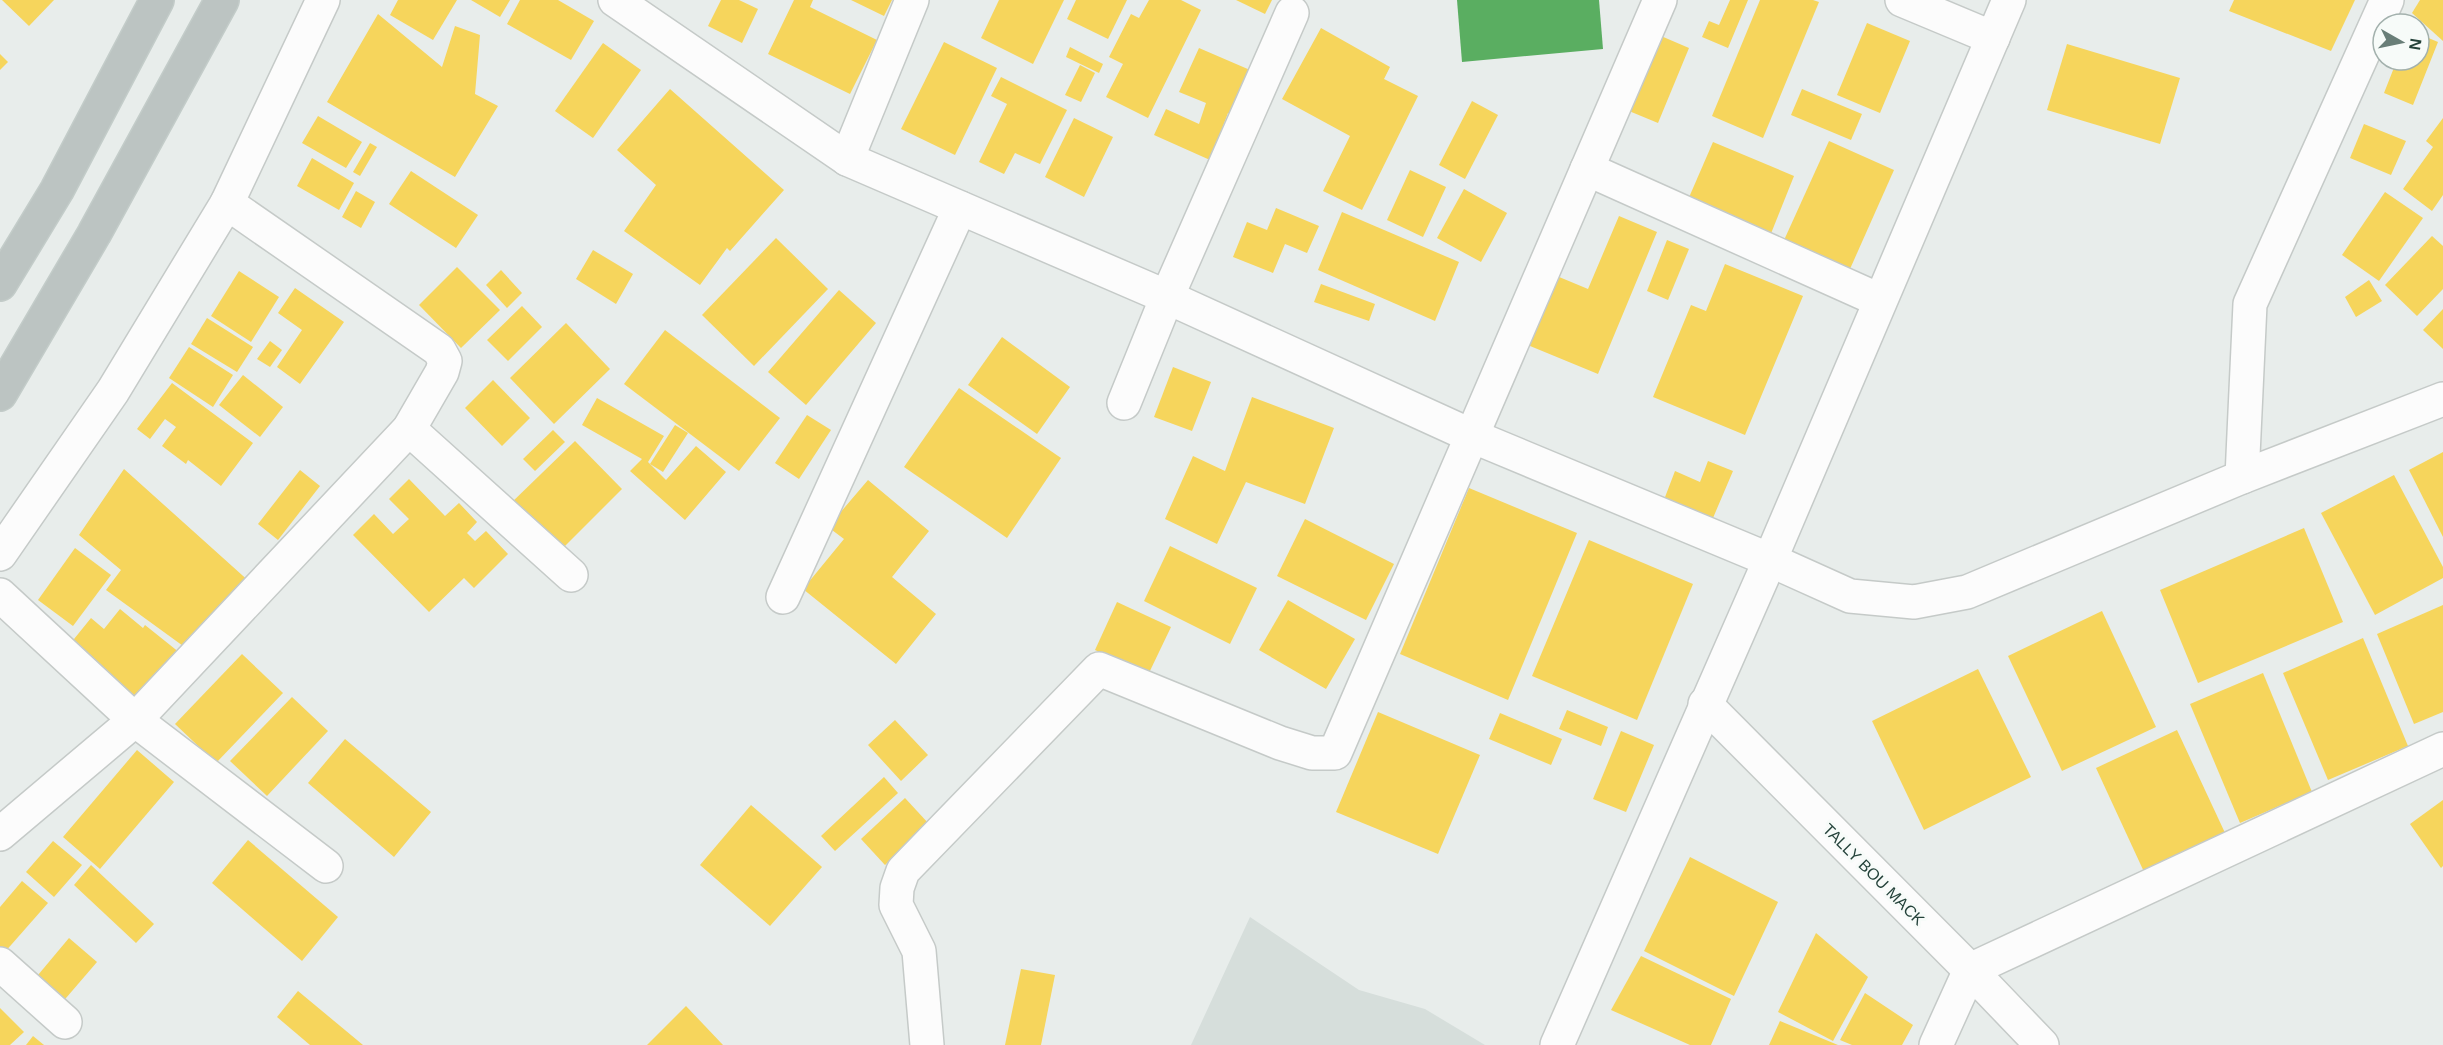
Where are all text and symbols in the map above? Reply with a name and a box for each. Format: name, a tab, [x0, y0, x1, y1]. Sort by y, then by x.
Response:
north arrow	[2371, 12, 2431, 72]
text: N	[2406, 37, 2425, 51]
street label: TALLY BOU MACK	[1820, 820, 1928, 929]

